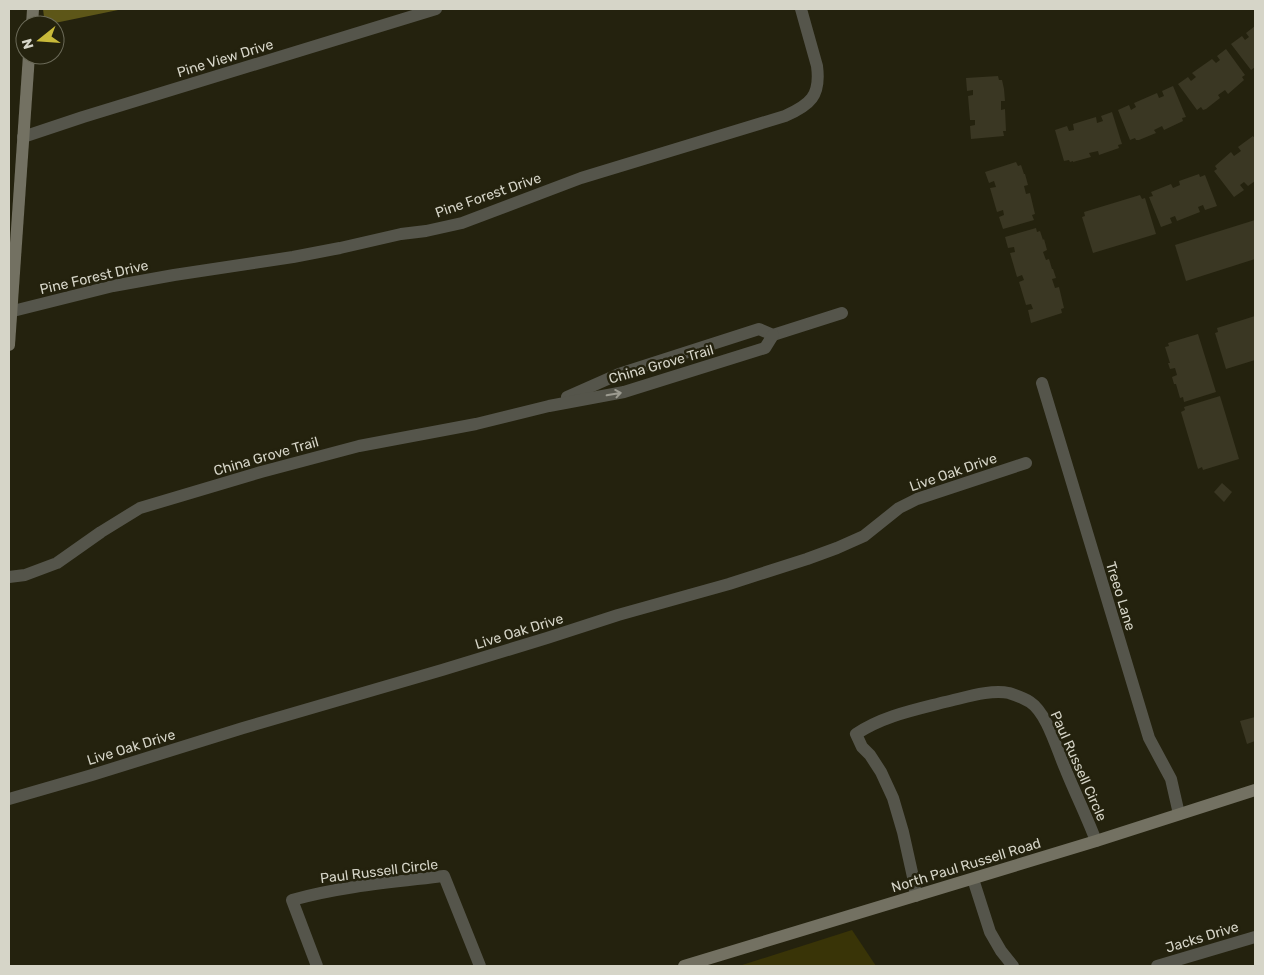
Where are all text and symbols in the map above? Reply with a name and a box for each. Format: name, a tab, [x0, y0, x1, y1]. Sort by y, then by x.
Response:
north arrow	[15, 15, 65, 65]
text: N	[18, 36, 38, 51]
street label: Pine View Drive	[175, 36, 276, 81]
street label: Pine Forest Drive	[433, 169, 544, 222]
street label: Pine Forest Drive	[38, 257, 150, 298]
street label: China Grove Trail	[607, 341, 716, 388]
one-way arrow	[606, 388, 622, 398]
street label: China Grove Trail	[212, 433, 321, 480]
street label: Live Oak Drive	[907, 449, 999, 495]
street label: Treeo Lane	[1102, 560, 1139, 633]
street label: Live Oak Drive	[473, 610, 566, 653]
street label: Paul Russell Circle	[1047, 709, 1111, 824]
street label: Live Oak Drive	[85, 726, 178, 769]
street label: North Paul Russell Road	[889, 835, 1043, 896]
street label: Paul Russell Circle	[319, 856, 439, 887]
street label: Jacks Drive	[1163, 918, 1241, 957]

